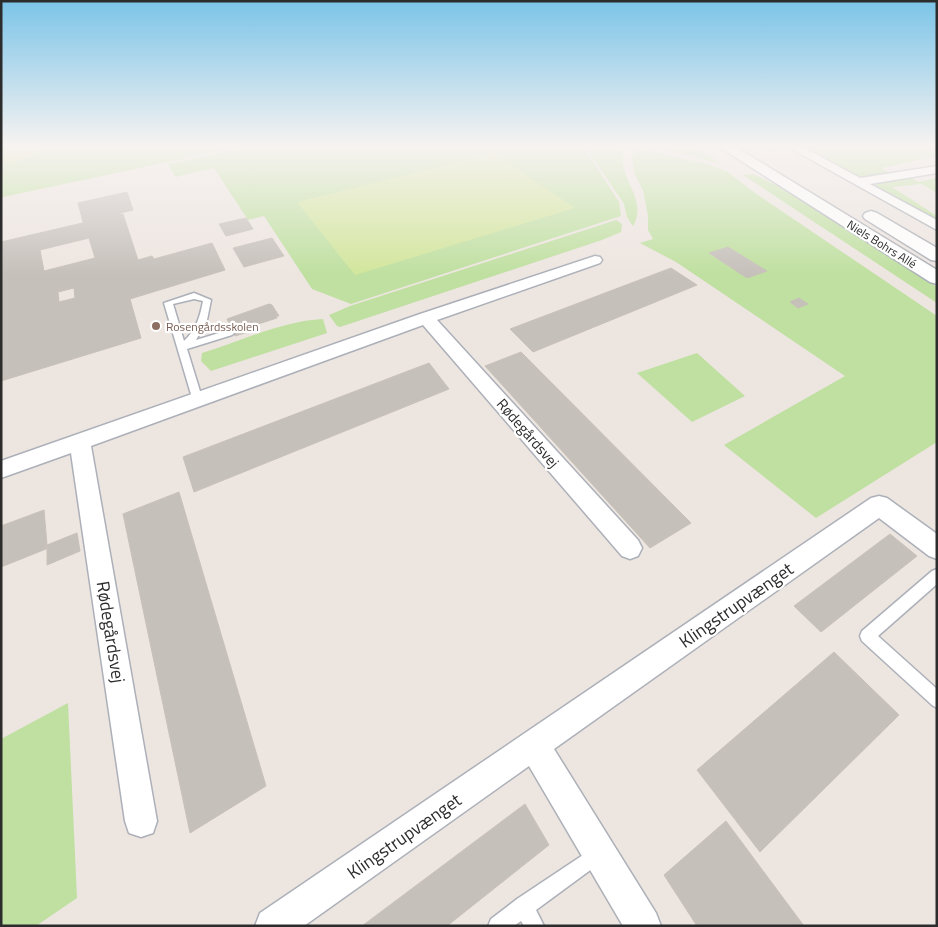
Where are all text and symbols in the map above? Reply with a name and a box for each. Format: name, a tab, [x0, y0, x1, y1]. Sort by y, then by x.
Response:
street label: Niels Bohrs Allé	[843, 215, 921, 273]
place label: Rosengårdsskolen	[166, 317, 259, 336]
marker: Rosengårdsskolen	[150, 320, 162, 332]
street label: Rødegårdsvej	[491, 393, 565, 473]
street label: Klingstrupvænget	[673, 555, 799, 655]
street label: Rødegårdsvej	[90, 579, 132, 685]
street label: Klingstrupvænget	[341, 786, 467, 886]

